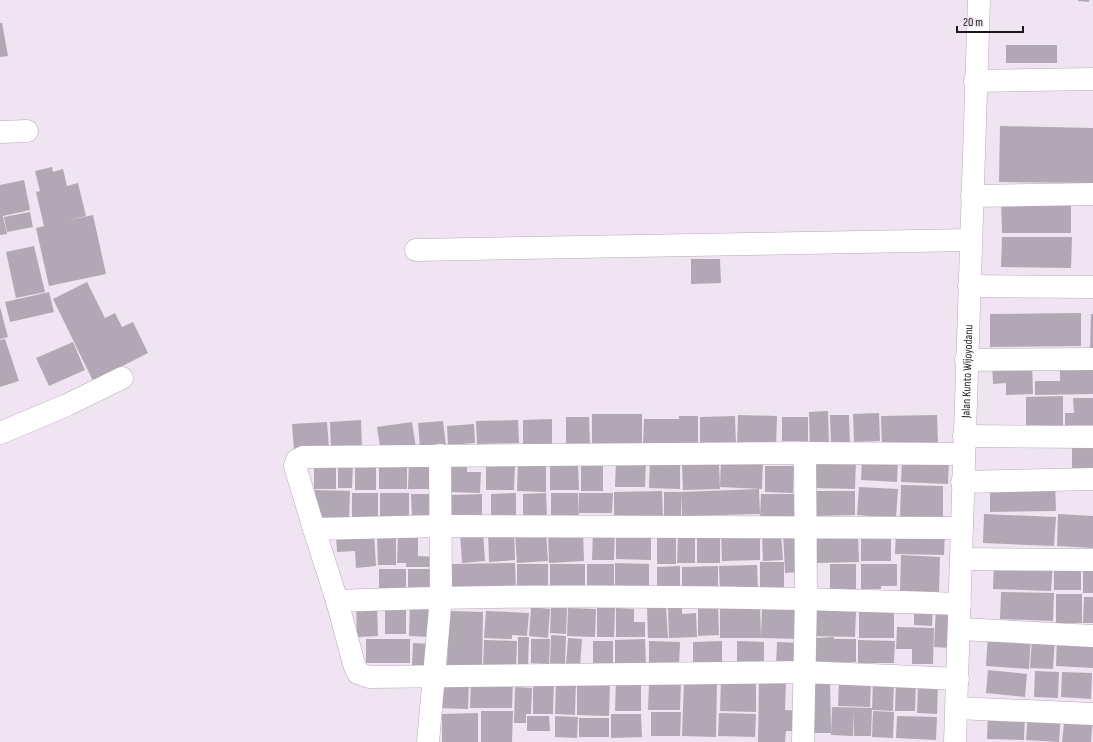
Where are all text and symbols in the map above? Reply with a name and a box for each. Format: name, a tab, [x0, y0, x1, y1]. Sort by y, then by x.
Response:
scale bar	[957, 8, 1023, 34]
text: 20 m	[963, 15, 983, 30]
street label: Jalan Kunto Wijoyodanu	[958, 324, 977, 419]

